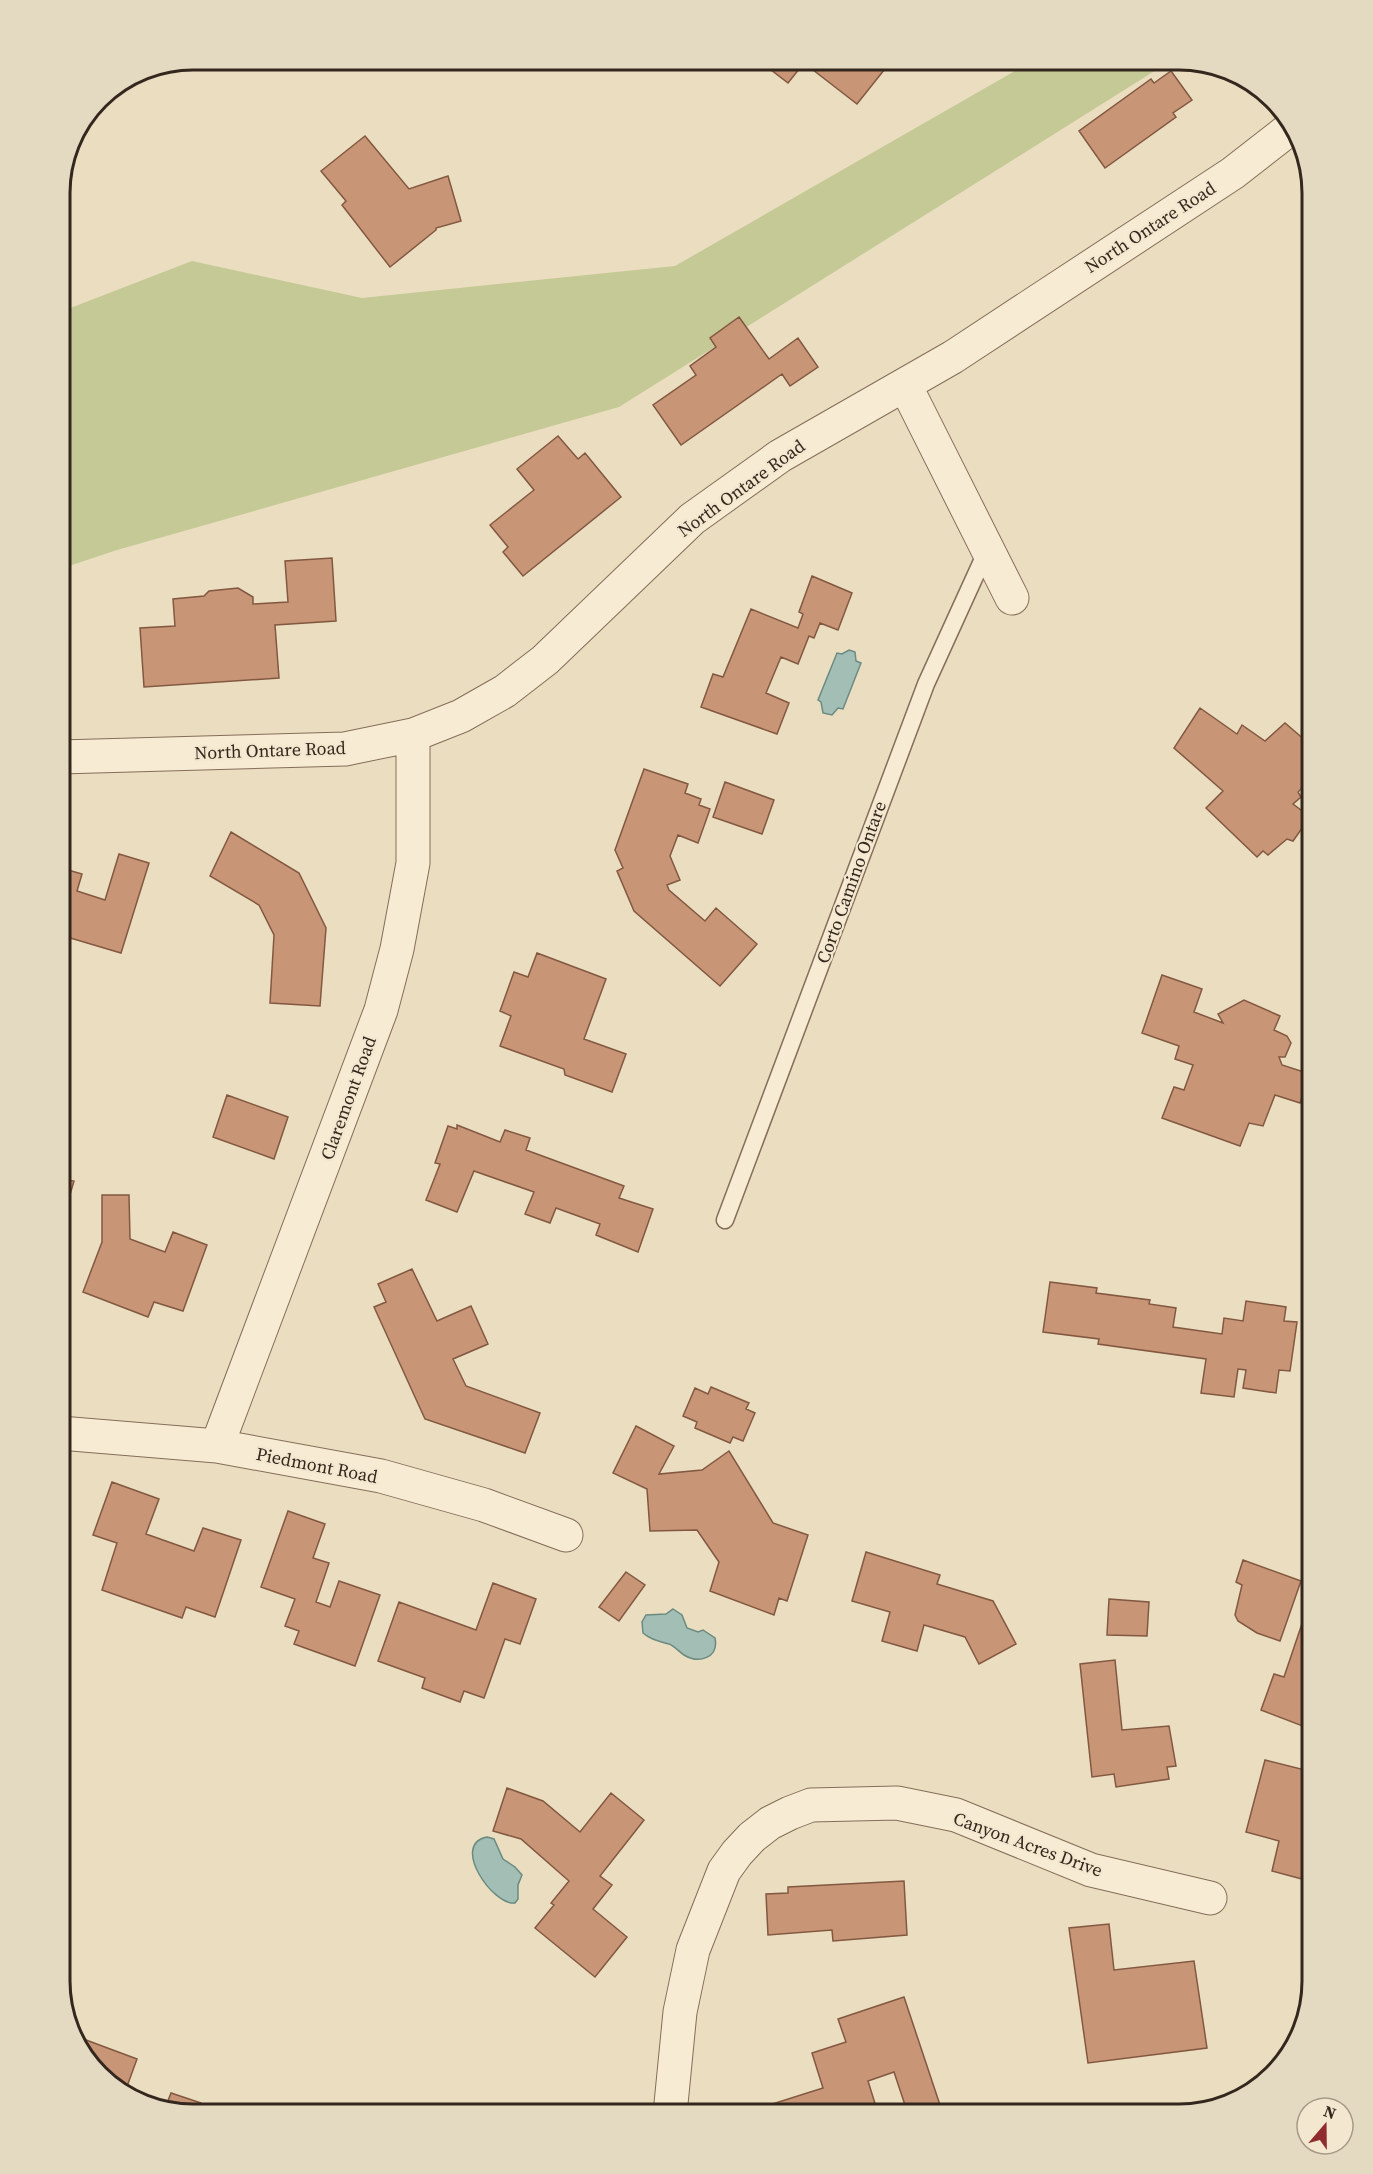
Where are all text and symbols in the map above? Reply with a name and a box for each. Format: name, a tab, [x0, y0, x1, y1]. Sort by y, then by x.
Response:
street label: North Ontare Road	[1080, 175, 1220, 279]
street label: North Ontare Road	[672, 433, 810, 543]
street label: North Ontare Road	[194, 735, 346, 765]
street label: Corto Camino Ontare	[810, 797, 892, 967]
street label: Claremont Road	[314, 1033, 382, 1163]
street label: Piedmont Road	[254, 1441, 380, 1489]
street label: Canyon Acres Drive	[950, 1805, 1106, 1883]
north arrow	[1295, 2096, 1355, 2156]
text: N	[1321, 2100, 1340, 2124]

